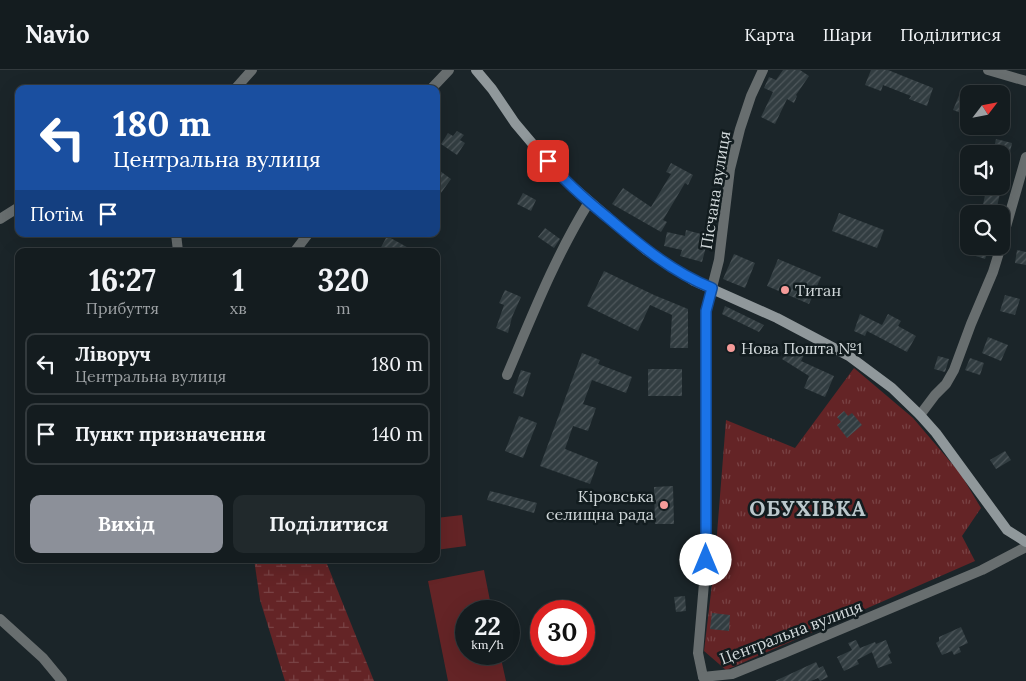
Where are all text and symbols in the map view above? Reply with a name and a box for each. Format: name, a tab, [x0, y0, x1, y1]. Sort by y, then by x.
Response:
text: Navio	[25, 19, 90, 50]
text: Карта	[744, 23, 795, 46]
text: Шари	[823, 23, 872, 46]
text: Поділитися	[900, 23, 1001, 46]
north arrow	[960, 85, 1010, 135]
map controls	[960, 85, 1010, 255]
text: 180 m	[113, 101, 211, 146]
icon: left	[30, 105, 95, 170]
street label: Пісчана вулиця	[696, 129, 734, 251]
pin	[527, 140, 569, 182]
text: Центральна вулиця	[113, 145, 321, 173]
button: sound	[960, 145, 1010, 195]
icon: arrive	[534, 147, 562, 175]
icon: arrive	[94, 200, 122, 228]
text: Потім	[30, 202, 84, 226]
button: search	[960, 205, 1010, 255]
text: 16:27	[89, 261, 156, 299]
text: 1	[232, 261, 244, 299]
text: 320	[317, 261, 369, 299]
place label: Титан	[795, 280, 841, 300]
marker: Титан	[779, 284, 791, 296]
text: Прибуття	[86, 298, 159, 318]
text: хв	[230, 298, 247, 318]
text: m	[336, 298, 350, 318]
place label: Нова Пошта №1	[741, 338, 863, 358]
text: Ліворуч	[75, 342, 151, 366]
marker: Нова Пошта №1	[725, 342, 737, 354]
icon: left	[32, 350, 60, 378]
text: 180 m	[372, 352, 423, 376]
text: Центральна вулиця	[75, 366, 226, 386]
icon: arrive	[32, 420, 60, 448]
text: Пункт призначення	[75, 422, 266, 446]
text: 140 m	[372, 422, 423, 446]
place label: Кіровська селищна рада	[546, 486, 654, 524]
button: Вихід	[30, 495, 223, 553]
button: Поділитися	[233, 495, 425, 553]
district label: ОБУХІВКА	[749, 495, 867, 522]
marker: Кіровська селищна рада	[658, 499, 670, 511]
position arrow	[679, 533, 731, 585]
street label: Центральна вулиця	[717, 596, 865, 668]
speed limit sign: 30	[530, 600, 595, 665]
text: 22	[474, 610, 501, 642]
text: km/h	[471, 637, 504, 652]

